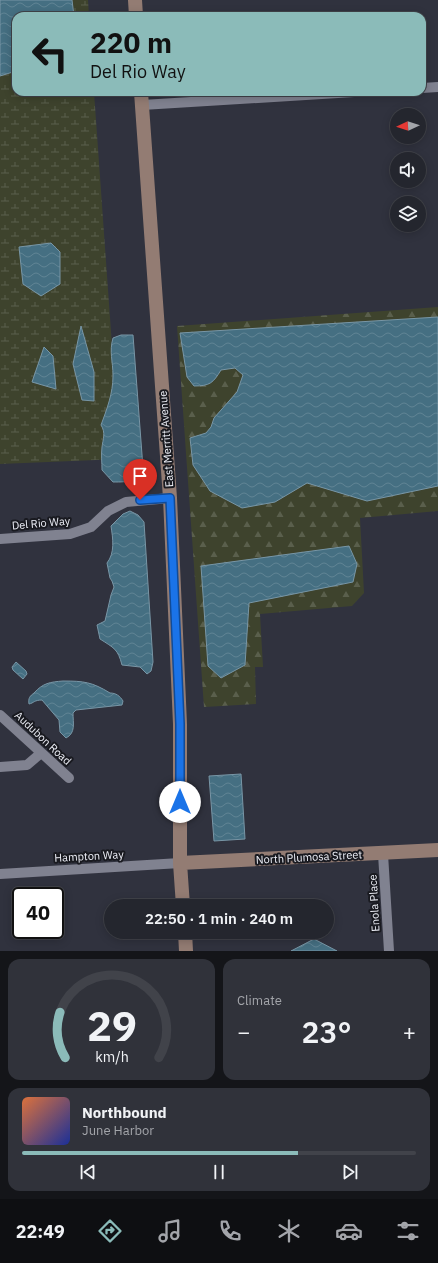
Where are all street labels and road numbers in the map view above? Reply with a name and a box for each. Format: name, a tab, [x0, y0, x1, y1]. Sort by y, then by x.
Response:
street label: East Merritt Avenue	[156, 390, 176, 488]
street label: Del Rio Way	[11, 513, 71, 533]
street label: Audubon Road	[12, 708, 74, 768]
street label: Hampton Way	[54, 847, 125, 865]
street label: North Plumosa Street	[256, 847, 363, 867]
street label: Enola Place	[366, 874, 382, 932]

